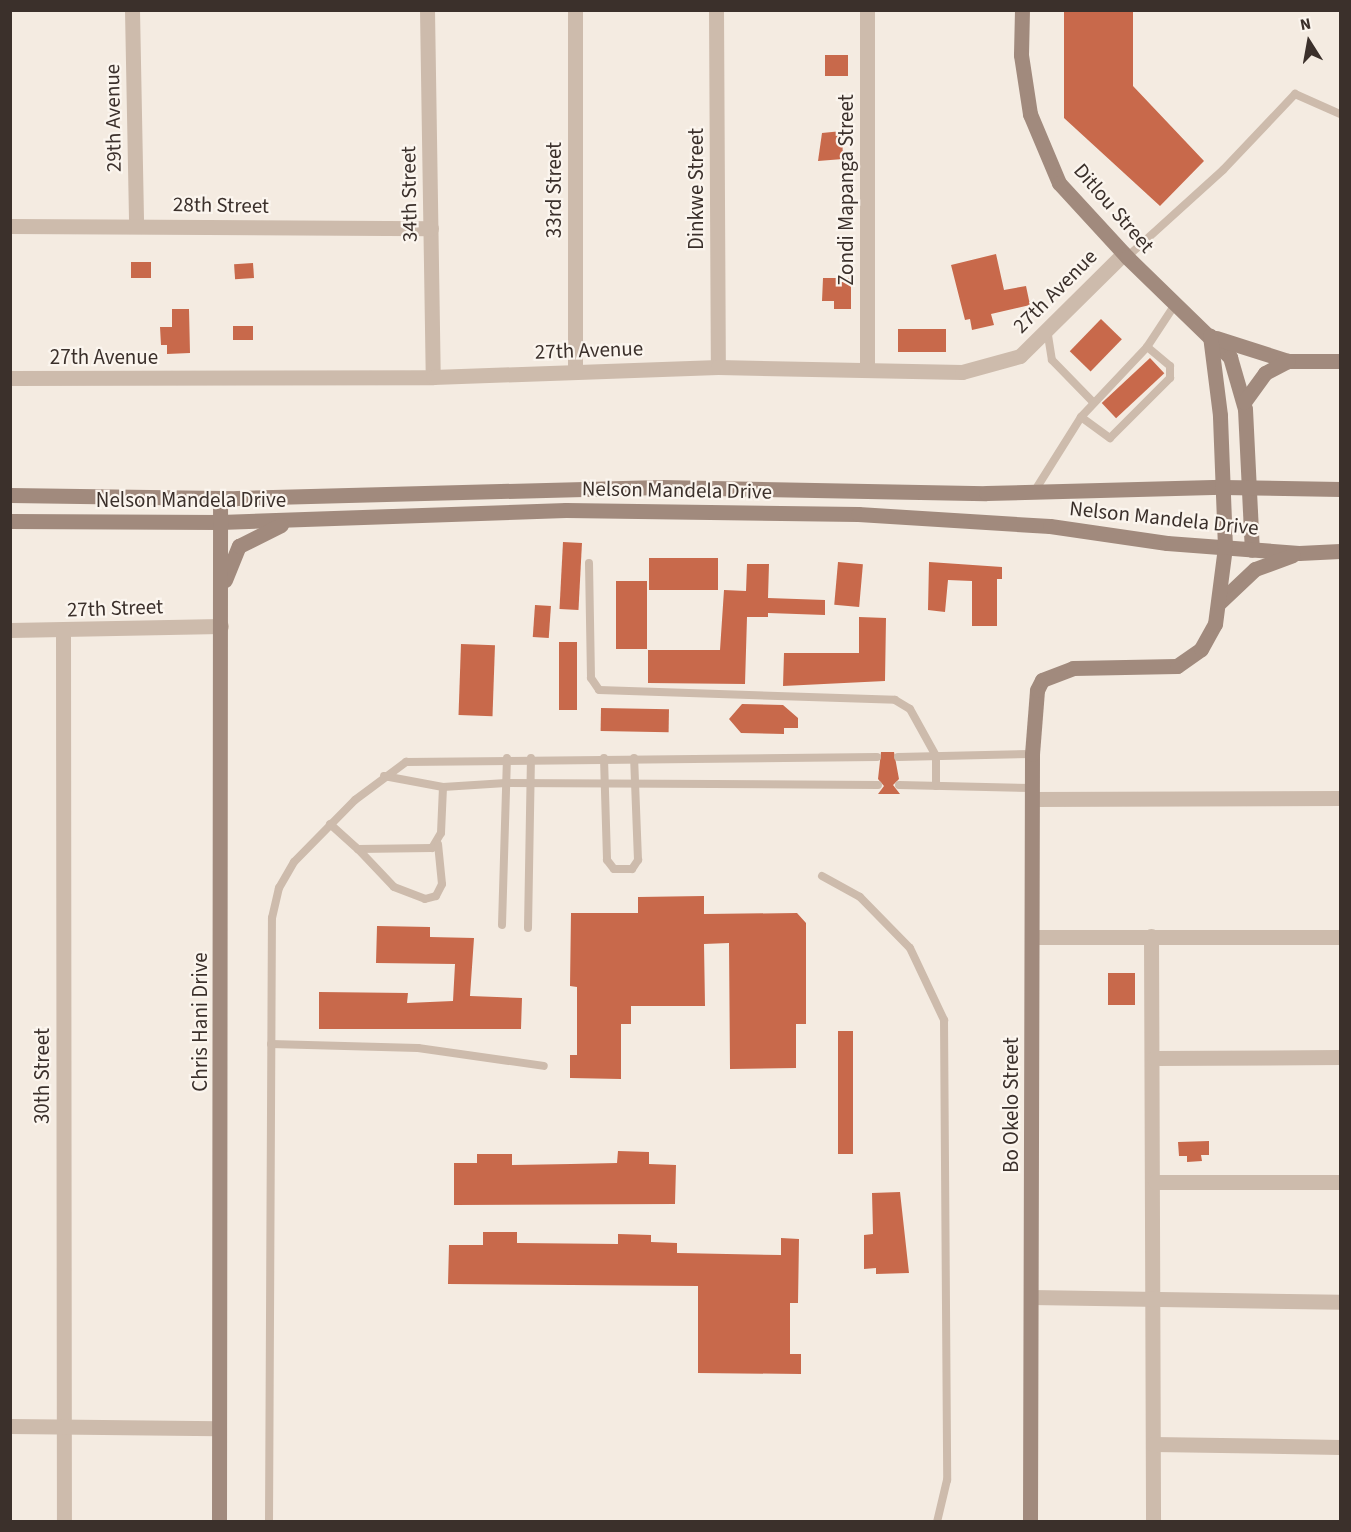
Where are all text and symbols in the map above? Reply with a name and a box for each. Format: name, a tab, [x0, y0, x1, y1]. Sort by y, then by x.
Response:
north arrow	[1279, 12, 1339, 72]
text: N	[1298, 13, 1313, 36]
street label: 29th Avenue	[99, 64, 127, 172]
street label: Zondi Mapanga Street	[833, 94, 859, 286]
street label: Dinkwe Street	[683, 128, 709, 250]
street label: 33rd Street	[541, 142, 567, 238]
street label: 34th Street	[396, 146, 422, 242]
street label: Ditlou Street	[1068, 158, 1160, 258]
street label: 28th Street	[173, 192, 269, 218]
street label: 27th Avenue	[1008, 244, 1102, 338]
street label: 27th Avenue	[534, 336, 644, 364]
street label: 27th Avenue	[50, 344, 158, 370]
street label: Nelson Mandela Drive	[582, 476, 772, 504]
street label: Nelson Mandela Drive	[96, 487, 286, 513]
street label: Nelson Mandela Drive	[1068, 496, 1260, 540]
street label: 27th Street	[66, 594, 164, 622]
street label: Chris Hani Drive	[187, 952, 213, 1092]
street label: 30th Street	[29, 1028, 55, 1124]
street label: Bo Okelo Street	[998, 1037, 1024, 1173]

